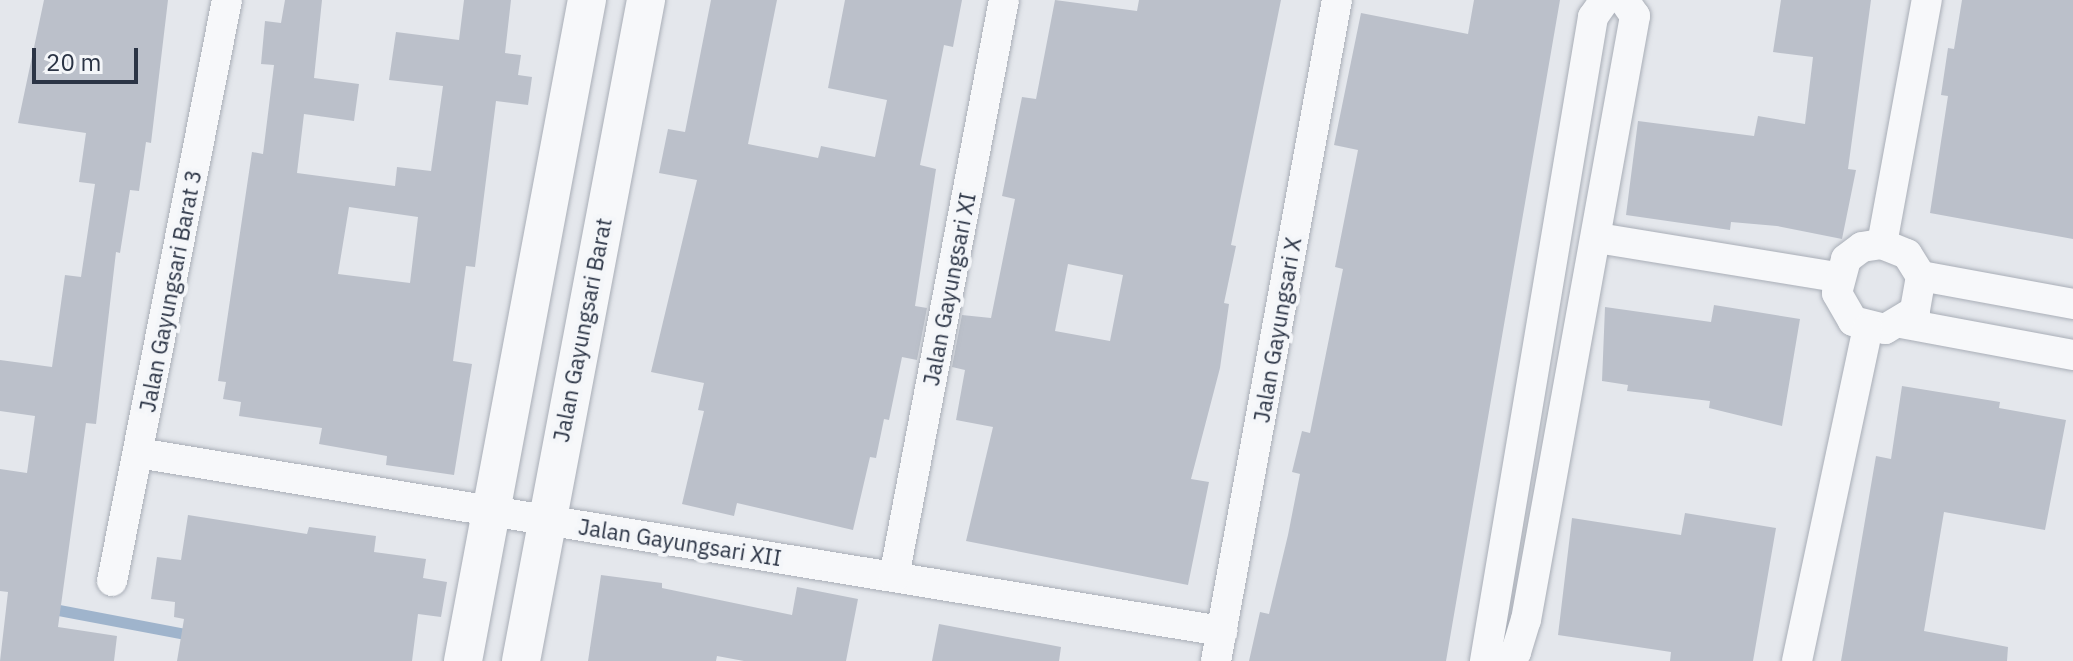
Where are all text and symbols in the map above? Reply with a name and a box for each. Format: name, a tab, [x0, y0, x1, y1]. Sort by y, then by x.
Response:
scale bar	[36, 32, 142, 82]
text: 20 m	[46, 46, 101, 78]
street label: Jalan Gayungsari Barat 3	[134, 168, 206, 414]
street label: Jalan Gayungsari XI	[917, 190, 981, 388]
street label: Jalan Gayungsari Barat	[547, 216, 617, 444]
street label: Jalan Gayungsari X	[1248, 235, 1306, 425]
street label: Jalan Gayungsari XII	[577, 513, 783, 571]

